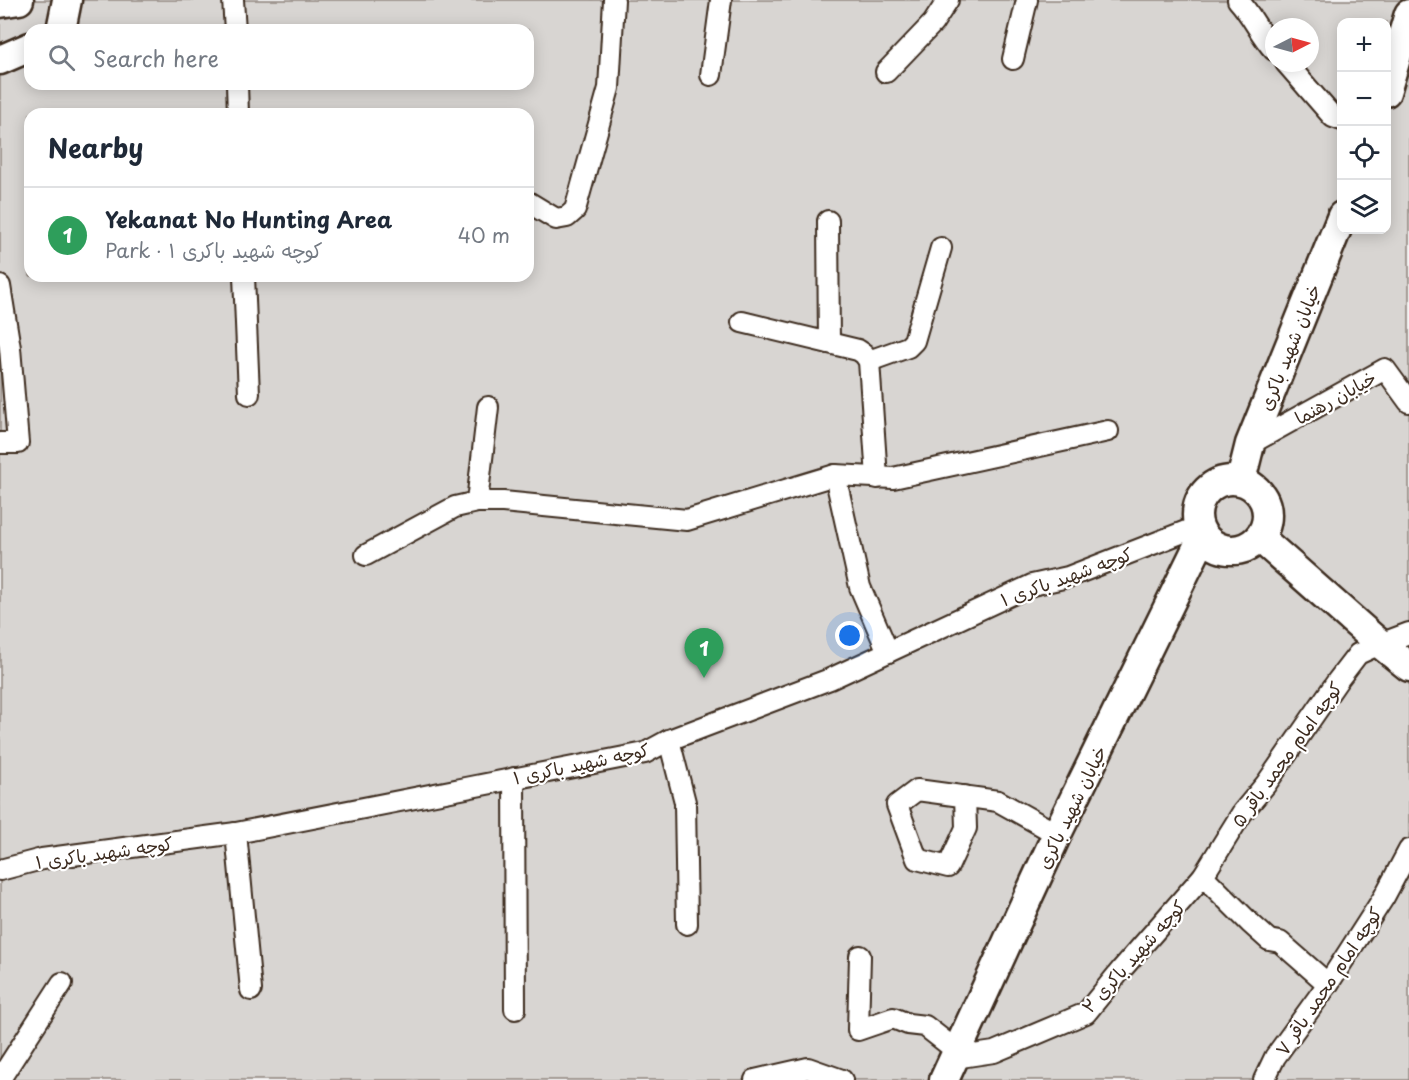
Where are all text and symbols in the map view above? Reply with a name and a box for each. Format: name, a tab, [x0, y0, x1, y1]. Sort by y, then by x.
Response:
north arrow	[1265, 18, 1319, 72]
map controls	[1337, 18, 1391, 234]
button: +	[1337, 18, 1391, 72]
search box	[24, 24, 534, 90]
icon: search	[45, 41, 78, 74]
text: Search here	[93, 41, 219, 74]
button: −	[1337, 72, 1391, 126]
button: locate	[1337, 126, 1391, 180]
text: Nearby	[48, 128, 143, 167]
button: layers	[1337, 180, 1391, 234]
text: Yekanat No Hunting Area	[105, 202, 392, 235]
text: 1	[63, 220, 72, 250]
text: 40 m	[458, 220, 510, 250]
text: Park · کوچه شهید باکری ۱	[105, 235, 322, 265]
street label: خیابان شهید باکری	[1251, 280, 1327, 414]
street label: خیابان رهنما	[1289, 363, 1381, 431]
street label: کوچه شهید باکری ۱	[996, 540, 1136, 612]
your location	[835, 621, 864, 650]
pin: 1	[684, 628, 724, 678]
street label: کوچه امام محمد باقر ۵	[1224, 675, 1350, 834]
street label: کوچه شهید باکری ۱	[510, 735, 652, 791]
street label: خیابان شهید باکری	[1029, 741, 1113, 873]
street label: کوچه شهید باکری ۱	[33, 829, 175, 875]
street label: کوچه شهید باکری ۲	[1075, 893, 1191, 1019]
street label: کوچه امام محمد باقر ۷	[1268, 901, 1390, 1062]

